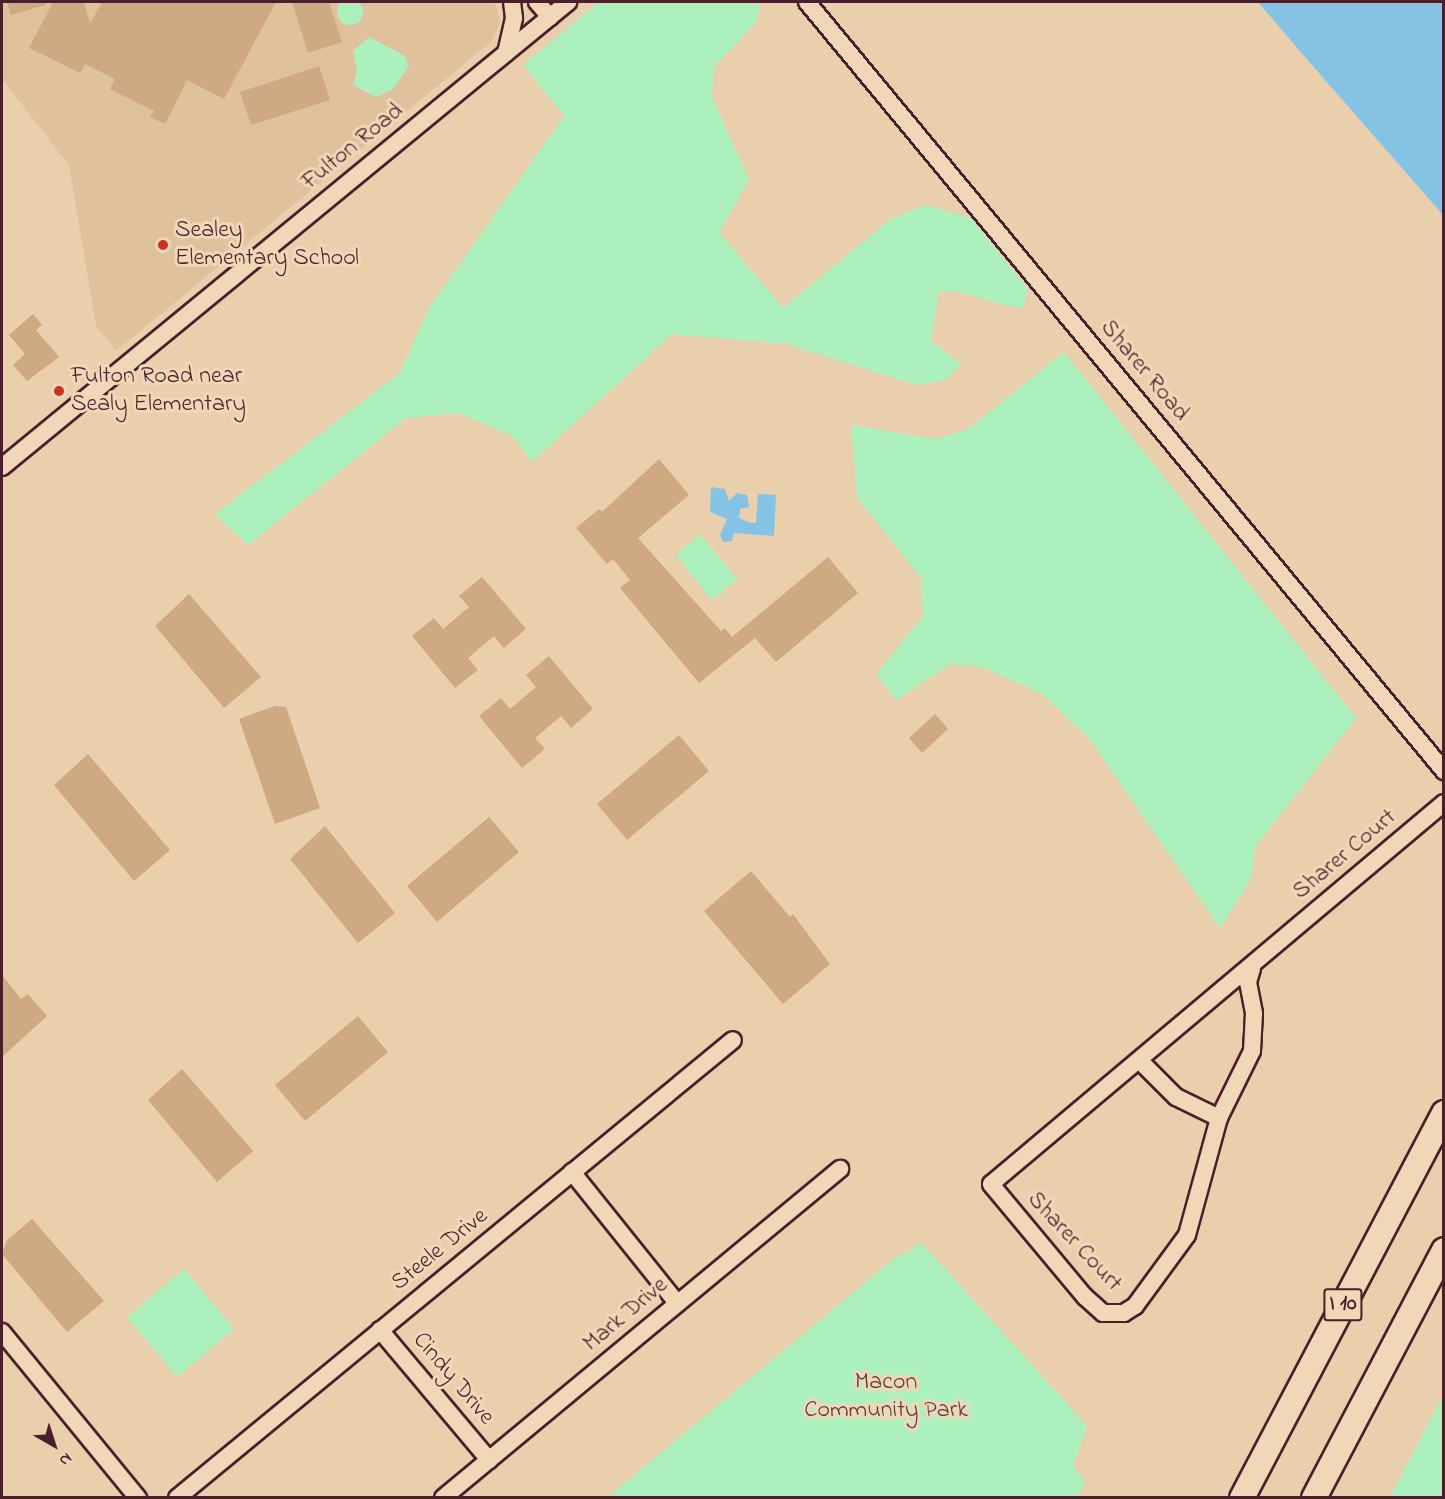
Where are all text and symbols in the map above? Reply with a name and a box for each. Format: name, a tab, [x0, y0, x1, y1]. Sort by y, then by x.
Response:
street label: Fulton Road	[296, 97, 410, 197]
place label: Sealey Elementary School	[175, 217, 359, 273]
marker: Sealey Elementary School	[156, 238, 170, 252]
street label: Sharer Road	[1093, 314, 1195, 428]
place label: Fulton Road near Sealy Elementary	[71, 363, 246, 419]
marker: Fulton Road near Sealy Elementary	[52, 384, 66, 398]
street label: Sharer Court	[1287, 803, 1403, 907]
street label: Sharer Court	[1020, 1186, 1128, 1298]
street label: Steele Drive	[386, 1202, 494, 1298]
street label: Mark Drive	[578, 1271, 674, 1359]
road number: I 10	[1322, 1286, 1364, 1324]
street label: Cindy Drive	[406, 1327, 500, 1431]
park label: Macon Community Park	[804, 1369, 968, 1425]
north arrow	[24, 1415, 84, 1475]
text: N	[54, 1446, 77, 1472]

